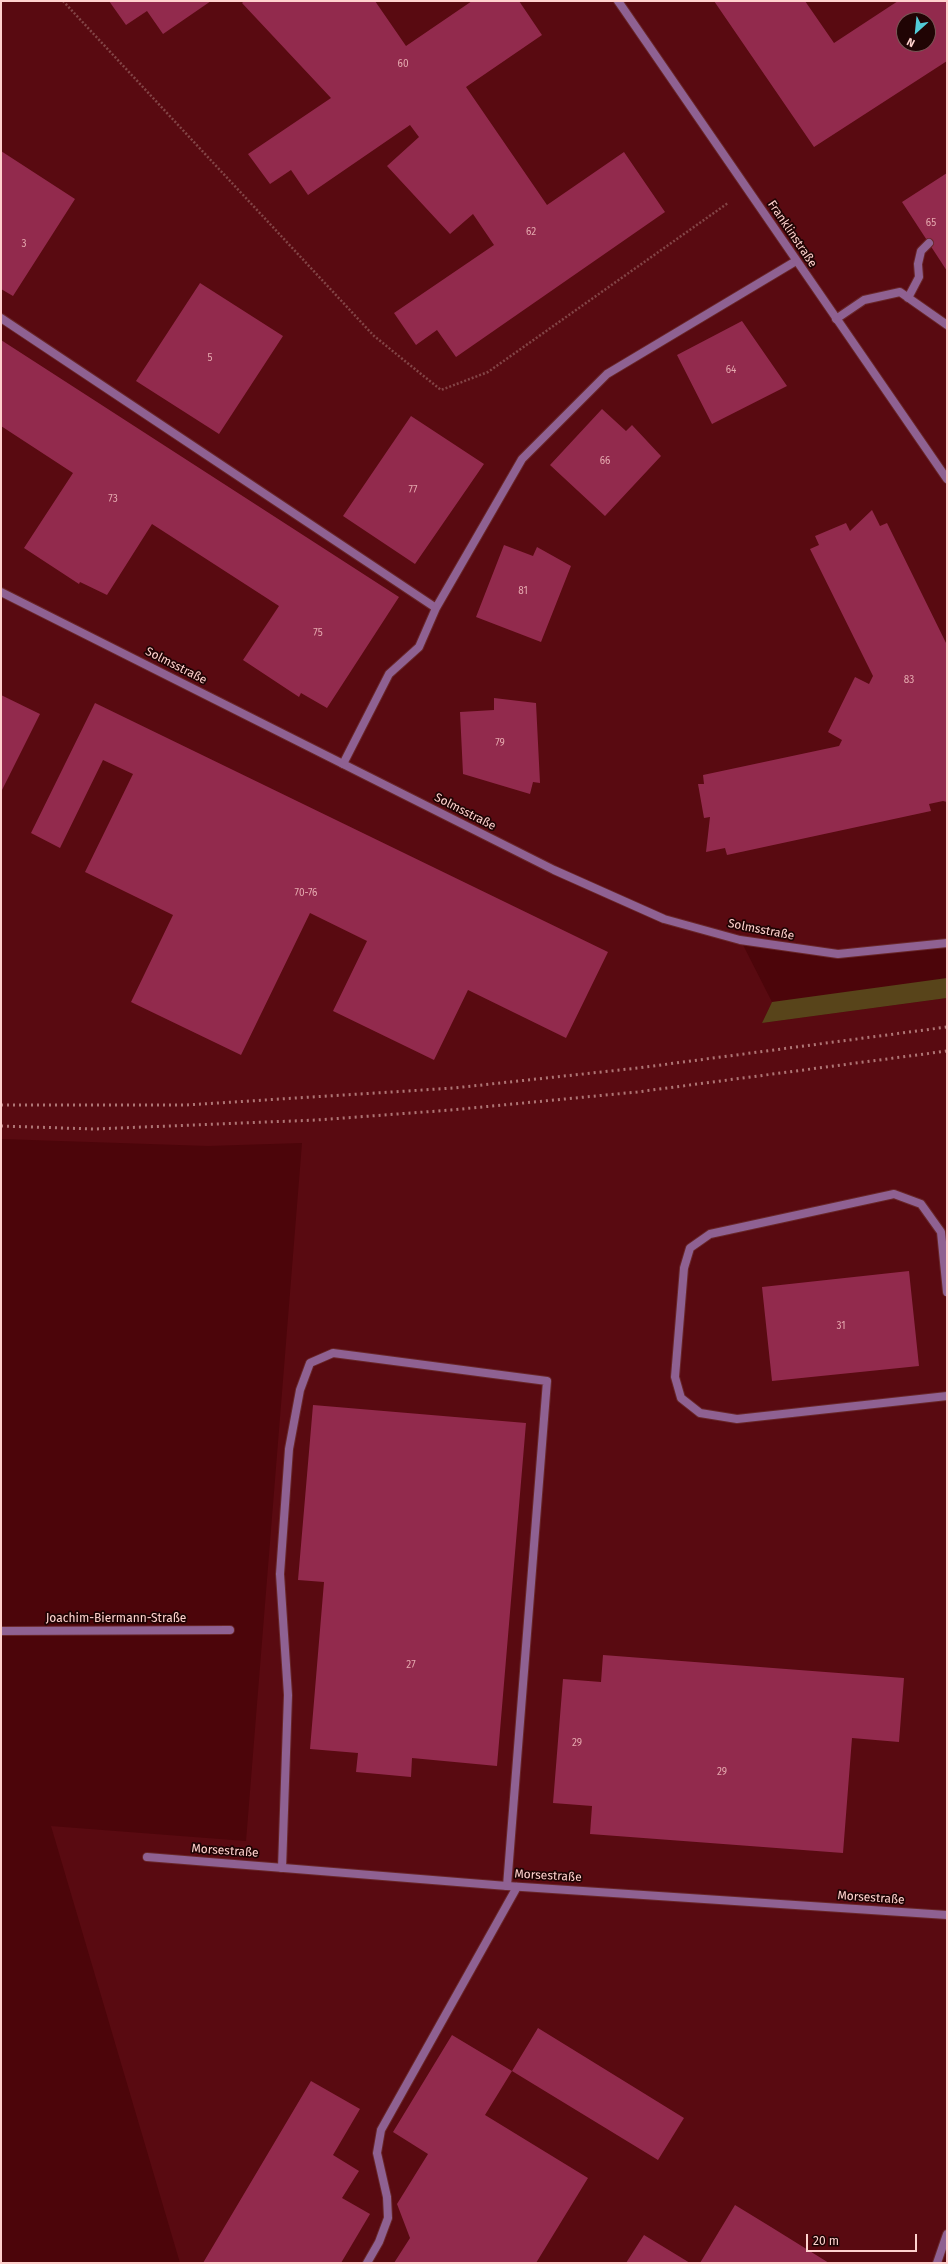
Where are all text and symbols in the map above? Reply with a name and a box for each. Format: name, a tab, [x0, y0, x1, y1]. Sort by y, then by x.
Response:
north arrow	[896, 12, 936, 52]
text: N	[905, 35, 917, 50]
house number: 60	[398, 58, 408, 70]
street label: Franklinstraße	[764, 198, 820, 270]
house number: 65	[926, 217, 936, 229]
house number: 62	[526, 226, 536, 238]
house number: 3	[22, 238, 26, 250]
house number: 5	[207, 352, 213, 364]
house number: 64	[726, 364, 736, 376]
house number: 66	[600, 455, 610, 467]
house number: 77	[409, 484, 417, 496]
house number: 73	[108, 493, 118, 505]
house number: 81	[518, 585, 528, 597]
house number: 75	[313, 627, 323, 639]
street label: Solmsstraße	[143, 644, 209, 688]
house number: 83	[904, 674, 914, 686]
house number: 79	[495, 737, 505, 749]
street label: Solmsstraße	[432, 790, 498, 834]
house number: 70-76	[295, 887, 317, 899]
street label: Solmsstraße	[727, 917, 795, 943]
house number: 31	[836, 1320, 846, 1332]
street label: Joachim-Biermann-Straße	[46, 1612, 186, 1626]
house number: 27	[406, 1659, 416, 1671]
house number: 29	[572, 1737, 582, 1749]
house number: 29	[717, 1766, 727, 1778]
street label: Morsestraße	[191, 1841, 259, 1861]
street label: Morsestraße	[514, 1867, 582, 1885]
street label: Morsestraße	[837, 1888, 905, 1908]
scale bar	[808, 2226, 919, 2252]
text: 20 m	[813, 2234, 839, 2248]

